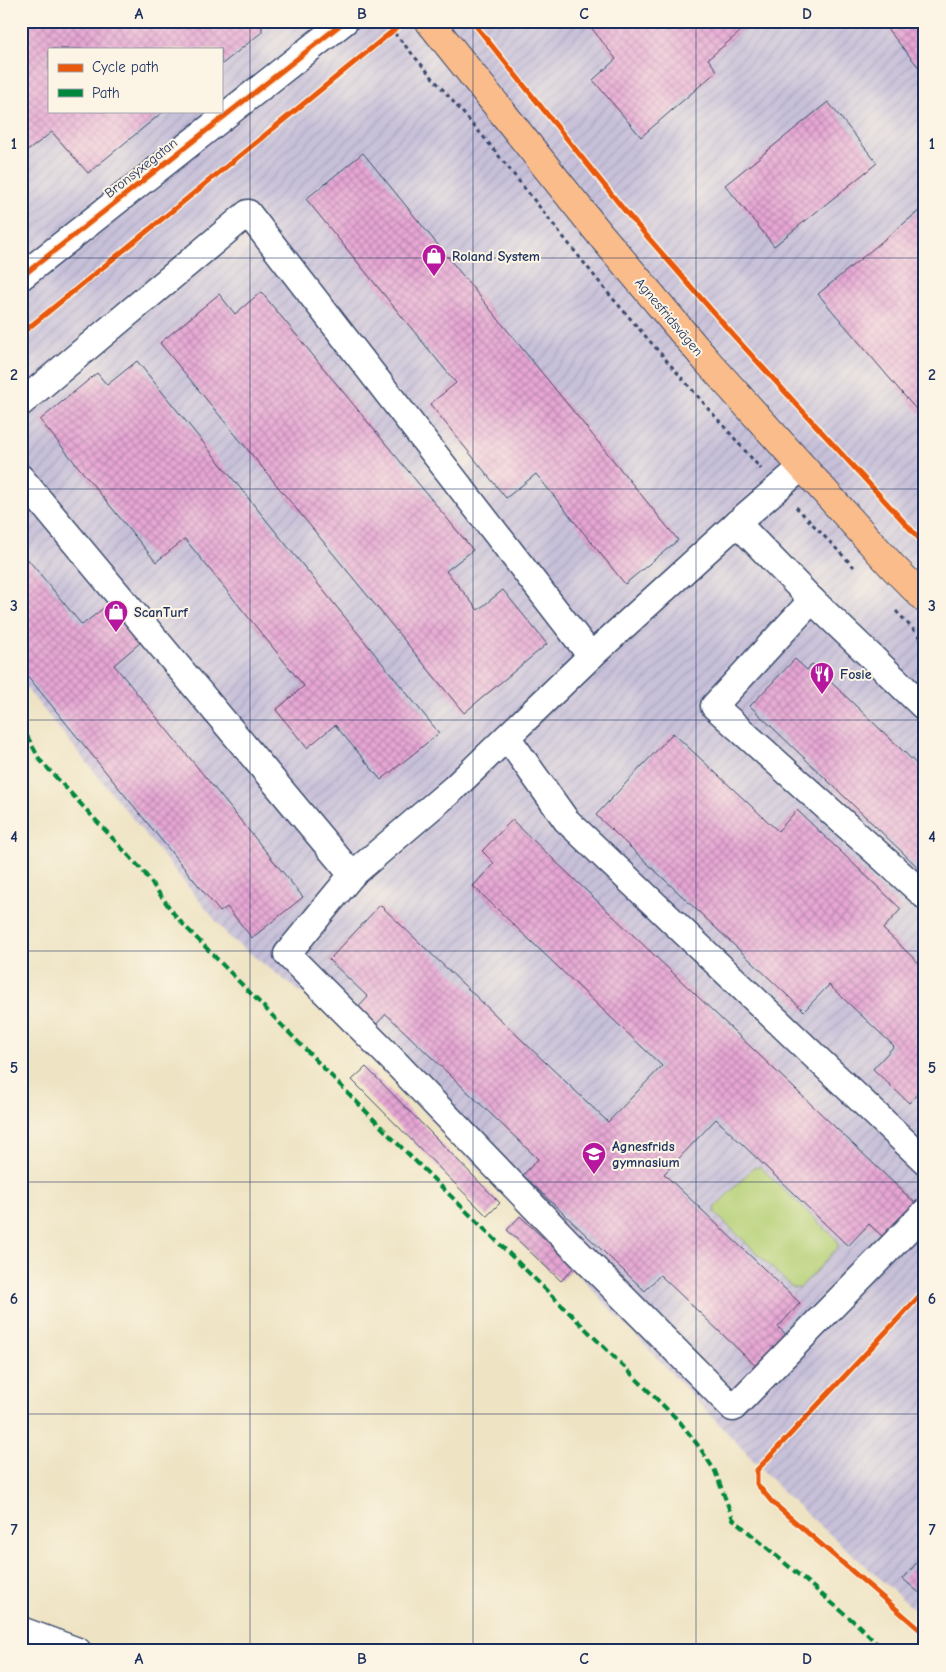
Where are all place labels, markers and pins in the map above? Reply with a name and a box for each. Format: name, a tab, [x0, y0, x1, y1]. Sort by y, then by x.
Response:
shop icon: Roland System	[421, 243, 447, 277]
place label: Roland System	[452, 248, 540, 265]
shop icon: ScanTurf	[103, 599, 129, 633]
place label: ScanTurf	[134, 604, 188, 621]
restaurant icon: Fosie	[809, 661, 835, 695]
place label: Fosie	[840, 666, 872, 683]
place label: Agnesfrids gymnasium	[612, 1138, 680, 1171]
school or university icon: Agnesfrids gymnasium	[581, 1141, 607, 1175]

